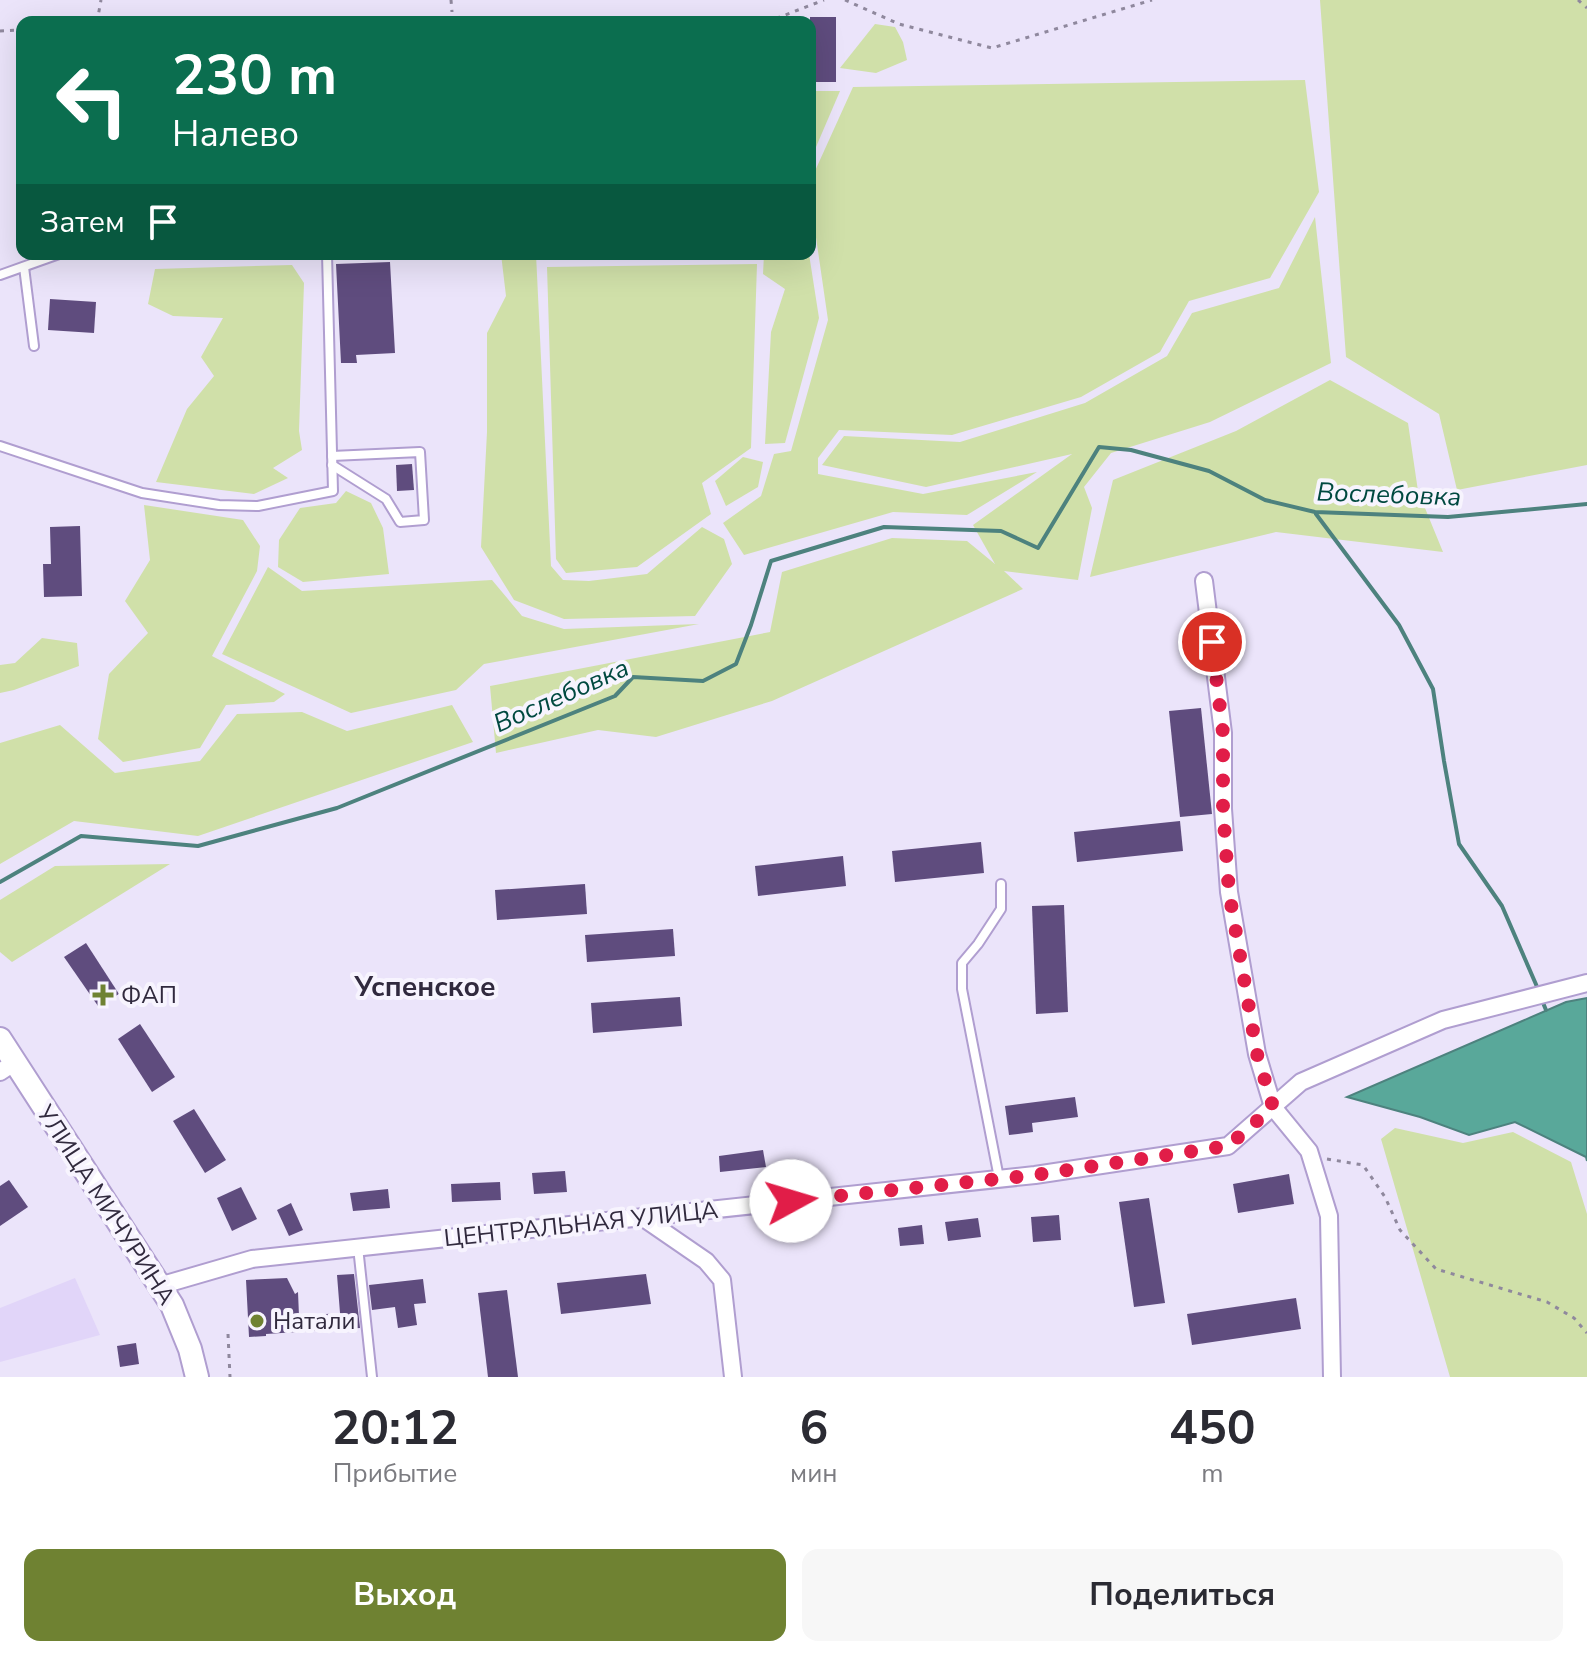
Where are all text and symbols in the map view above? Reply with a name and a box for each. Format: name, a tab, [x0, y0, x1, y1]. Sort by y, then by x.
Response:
text: 230 m	[172, 37, 337, 114]
icon: left	[40, 48, 144, 152]
text: Налево	[172, 110, 299, 159]
icon: arrive	[141, 200, 185, 244]
text: Затем	[40, 202, 125, 243]
water label: Вослебовка	[1316, 474, 1462, 515]
pin	[1178, 608, 1246, 676]
icon: arrive	[1190, 620, 1234, 664]
water label: Вослебовка	[488, 650, 635, 741]
district label: Успенское	[353, 968, 496, 1006]
place label: ФАП	[121, 979, 177, 1011]
marker: ФАП	[92, 984, 114, 1006]
street label: УЛИЦА МИЧУРИНА	[29, 1098, 183, 1312]
position arrow	[749, 1159, 833, 1243]
street label: ЦЕНТРАЛЬНАЯ УЛИЦА	[442, 1194, 720, 1254]
place label: Натали	[273, 1305, 356, 1337]
marker: Натали	[248, 1312, 266, 1330]
text: 20:12	[331, 1395, 459, 1461]
text: 6	[799, 1395, 828, 1461]
text: 450	[1169, 1395, 1256, 1461]
text: Прибытие	[333, 1456, 457, 1491]
text: мин	[790, 1456, 838, 1491]
text: m	[1201, 1456, 1223, 1491]
button: Выход	[24, 1549, 786, 1641]
button: Поделиться	[802, 1549, 1563, 1641]

